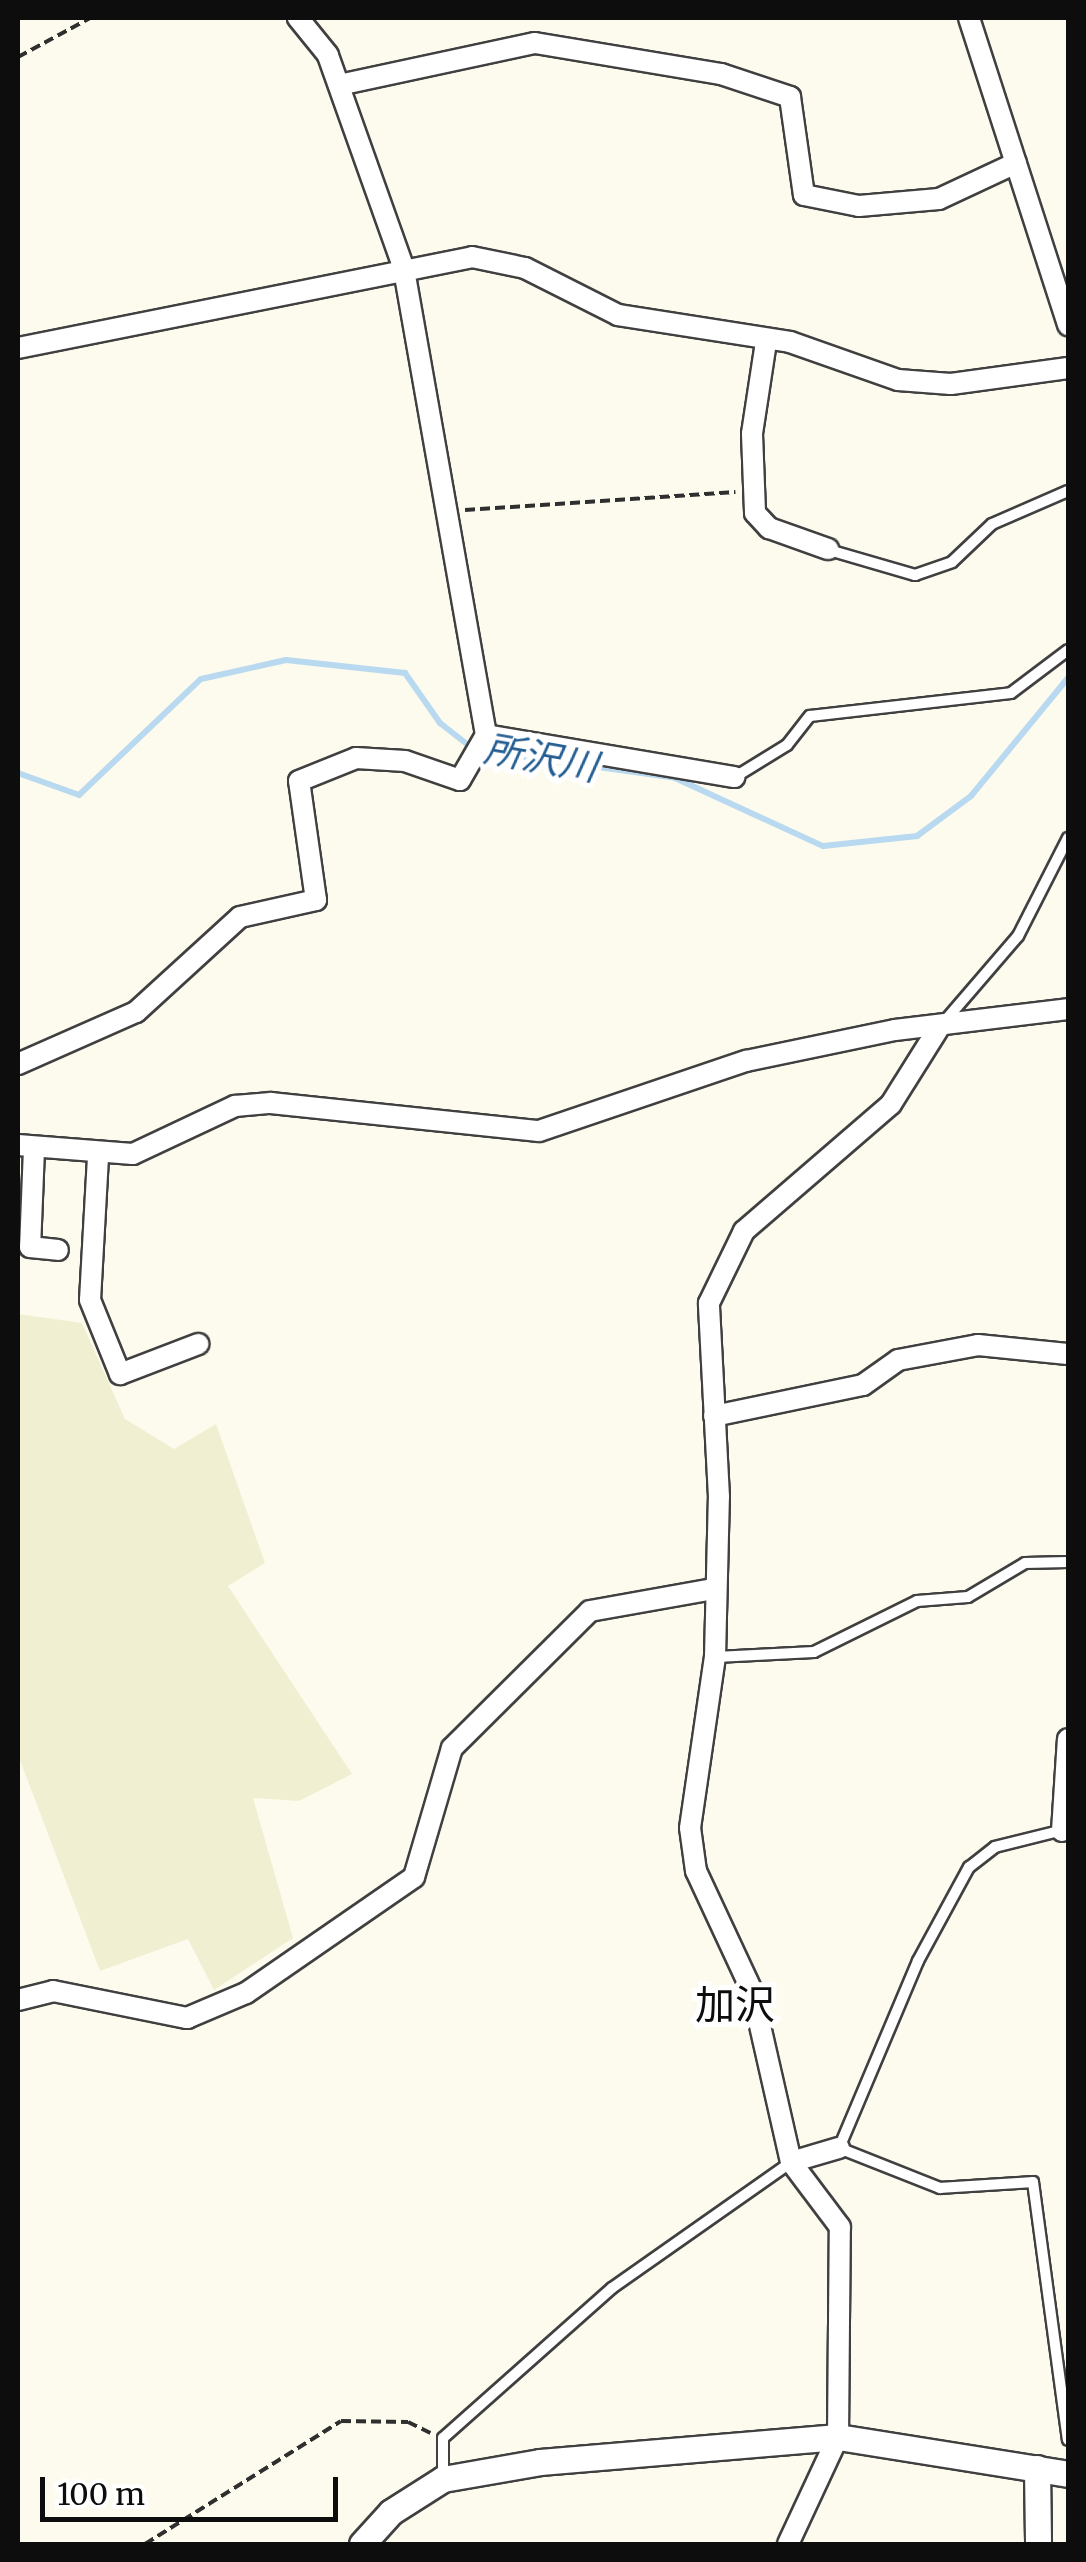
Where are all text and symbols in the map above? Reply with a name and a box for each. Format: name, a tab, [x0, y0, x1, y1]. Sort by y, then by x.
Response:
water label: 所沢川	[481, 726, 601, 790]
district label: 加沢	[695, 1981, 775, 2029]
scale bar	[45, 2457, 342, 2519]
text: 100 m	[57, 2475, 145, 2513]

